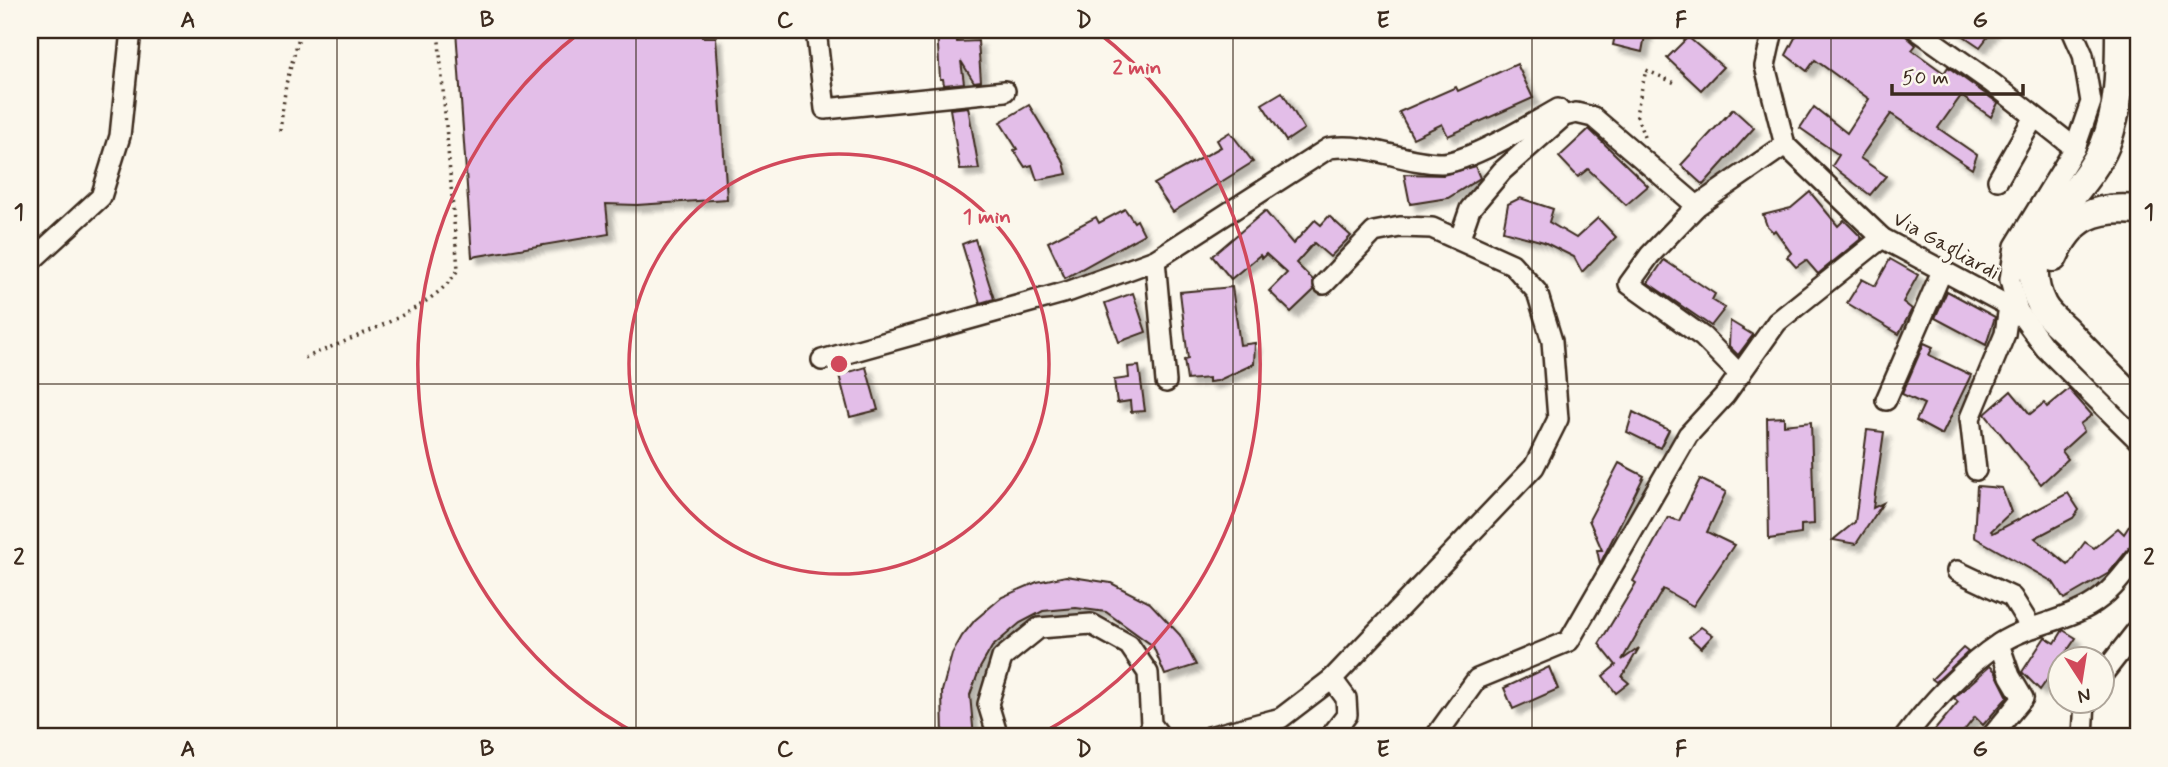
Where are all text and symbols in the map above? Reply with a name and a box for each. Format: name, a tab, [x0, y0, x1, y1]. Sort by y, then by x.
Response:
text: A	[180, 6, 196, 36]
text: B	[480, 6, 495, 36]
text: C	[777, 6, 794, 36]
text: D	[1076, 6, 1092, 36]
text: E	[1376, 6, 1390, 36]
text: F	[1675, 6, 1687, 36]
text: G	[1972, 6, 1988, 36]
scale bar	[1892, 52, 2023, 96]
text: 2 min	[1112, 54, 1162, 82]
text: 50 m	[1902, 64, 1949, 92]
text: 1	[14, 198, 24, 228]
text: 1	[2144, 198, 2154, 228]
text: 1 min	[963, 203, 1011, 231]
street label: Via Gagliardi	[1887, 205, 2004, 289]
centre of rings	[827, 352, 851, 376]
text: 2	[13, 543, 25, 573]
text: 2	[2143, 543, 2155, 573]
north arrow	[2046, 644, 2116, 714]
text: N	[2075, 682, 2093, 709]
text: A	[180, 735, 196, 765]
text: B	[480, 735, 495, 765]
text: C	[777, 735, 794, 765]
text: D	[1076, 735, 1092, 765]
text: E	[1376, 735, 1390, 765]
text: F	[1675, 735, 1687, 765]
text: G	[1972, 735, 1988, 765]

